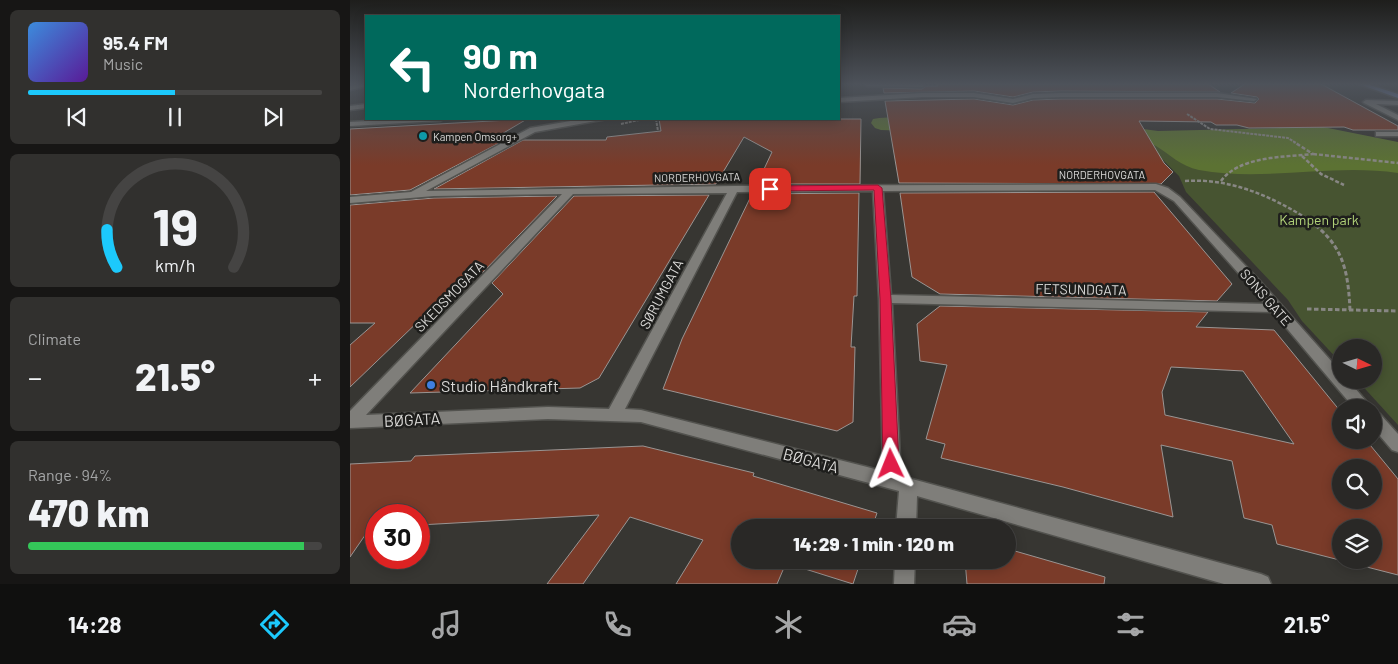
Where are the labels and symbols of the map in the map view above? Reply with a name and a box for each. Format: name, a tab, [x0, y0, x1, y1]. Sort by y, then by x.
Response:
marker: Kampen Omsorg+	[417, 130, 429, 142]
place label: Kampen Omsorg+	[433, 130, 517, 143]
pin	[749, 168, 791, 210]
street label: NORDERHOVGATA	[1059, 168, 1146, 181]
street label: NORDERHOVGATA	[654, 170, 741, 184]
park label: Kampen park	[1279, 211, 1359, 228]
street label: SKEDSMOGATA	[411, 256, 488, 335]
street label: SØRUMGATA	[636, 256, 687, 332]
street label: SONS GATE	[1237, 265, 1295, 329]
street label: FETSUNDGATA	[1035, 280, 1127, 298]
north arrow	[1332, 339, 1382, 389]
place label: Studio Håndkraft	[441, 376, 559, 395]
marker: Studio Håndkraft	[425, 379, 437, 391]
street label: BØGATA	[383, 408, 441, 430]
position arrow	[864, 437, 916, 489]
street label: BØGATA	[781, 444, 841, 477]
speed limit sign: 30	[365, 504, 430, 569]

